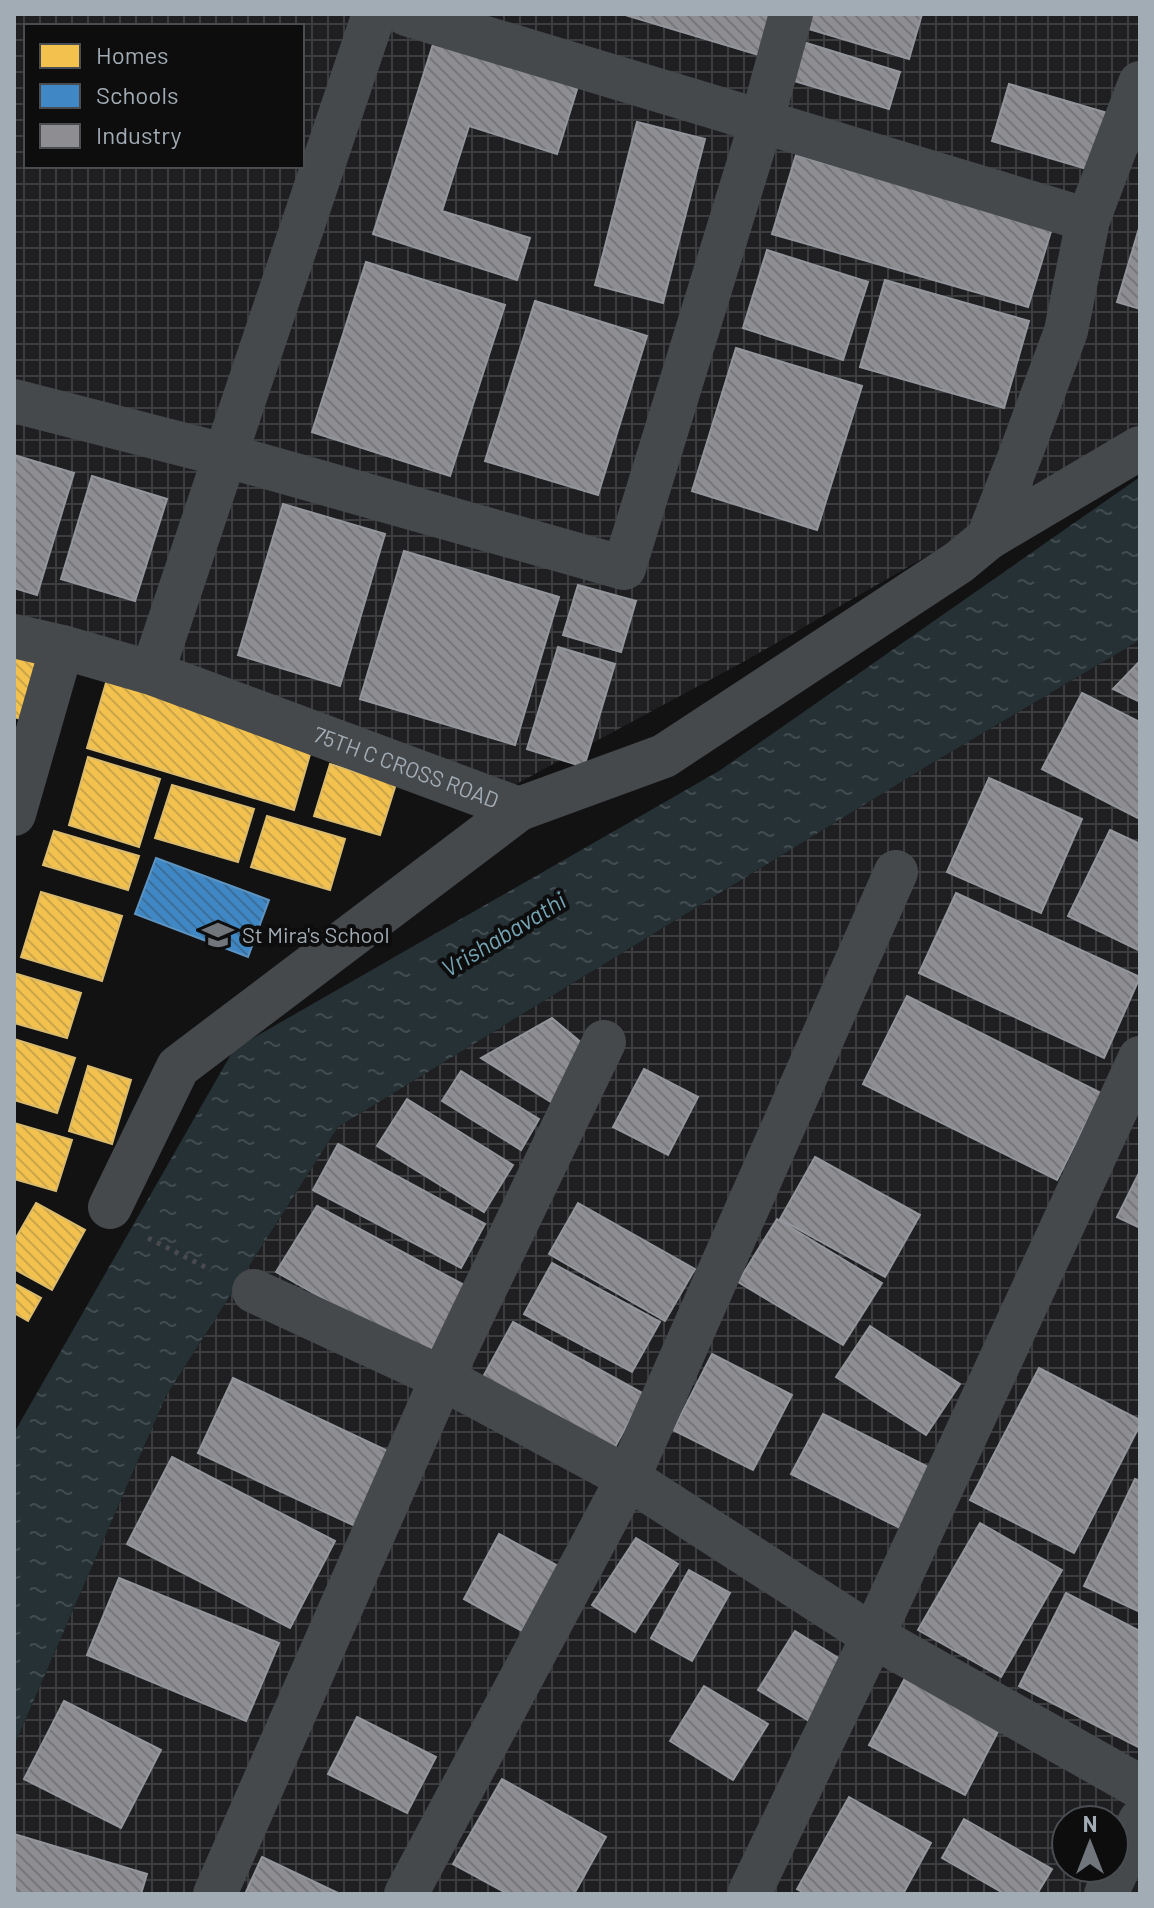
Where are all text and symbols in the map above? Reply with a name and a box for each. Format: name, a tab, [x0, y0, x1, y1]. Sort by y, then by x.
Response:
legend	[24, 24, 304, 168]
text: Homes	[96, 40, 169, 69]
text: Schools	[96, 80, 179, 109]
text: Industry	[96, 120, 182, 149]
street label: 75TH C CROSS ROAD	[310, 720, 503, 812]
water label: Vrishabavathi	[436, 885, 571, 982]
school or university icon: St Mira's School	[201, 918, 235, 952]
place label: St Mira's School	[242, 921, 390, 947]
north arrow	[1050, 1804, 1130, 1884]
text: N	[1083, 1810, 1097, 1836]

